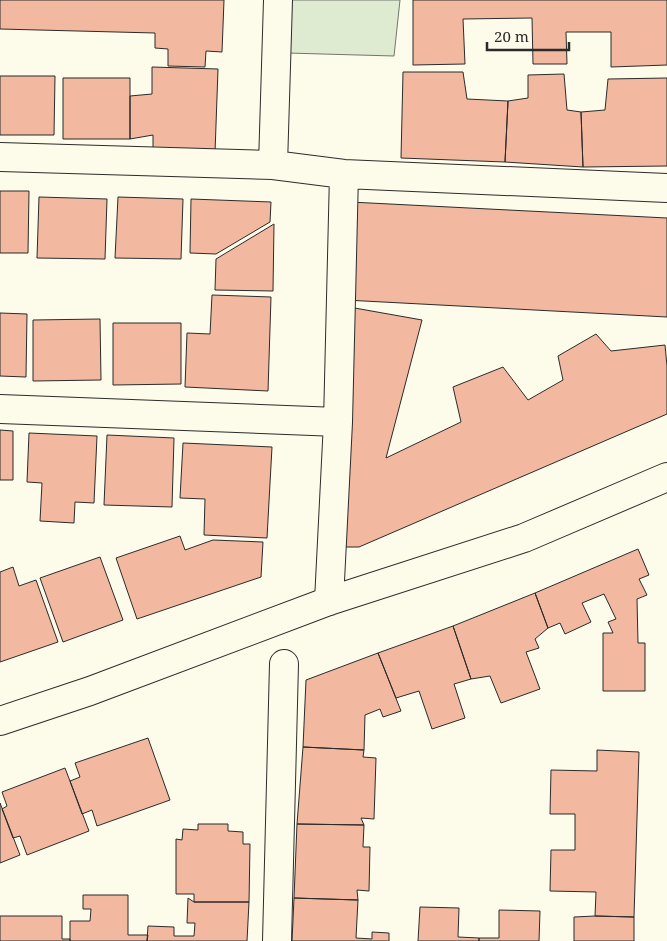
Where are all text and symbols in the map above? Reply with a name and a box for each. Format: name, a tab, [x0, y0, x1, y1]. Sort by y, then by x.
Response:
scale bar	[487, 20, 570, 52]
text: 20 m	[494, 26, 529, 46]

